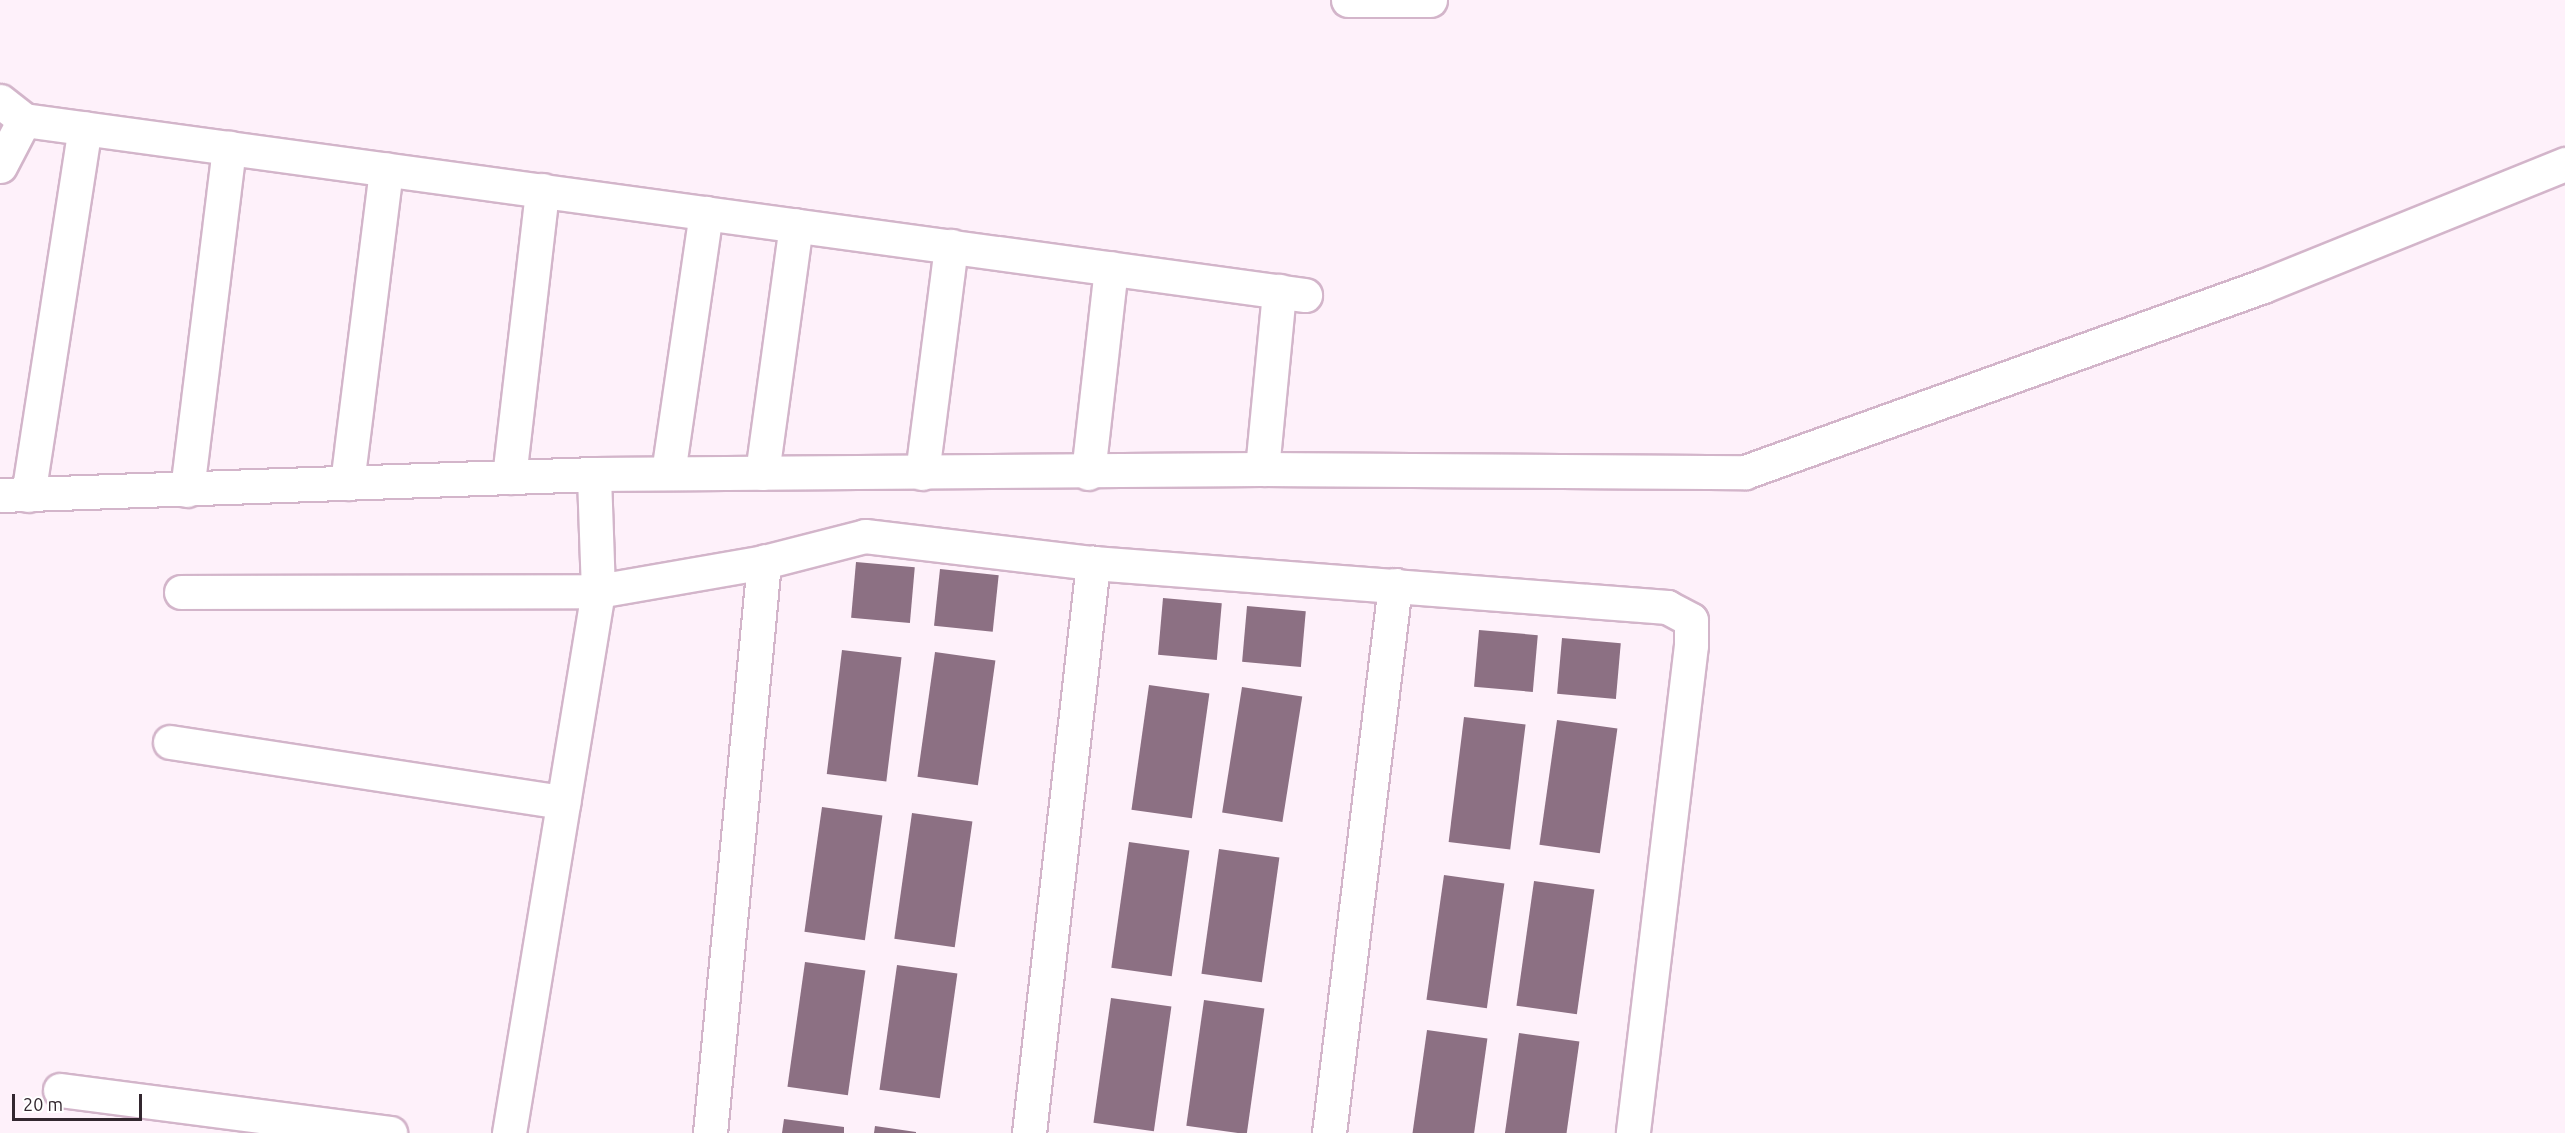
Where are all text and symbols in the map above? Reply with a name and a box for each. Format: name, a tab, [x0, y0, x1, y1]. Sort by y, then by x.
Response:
scale bar	[15, 1082, 146, 1120]
text: 20 m	[23, 1094, 63, 1114]

